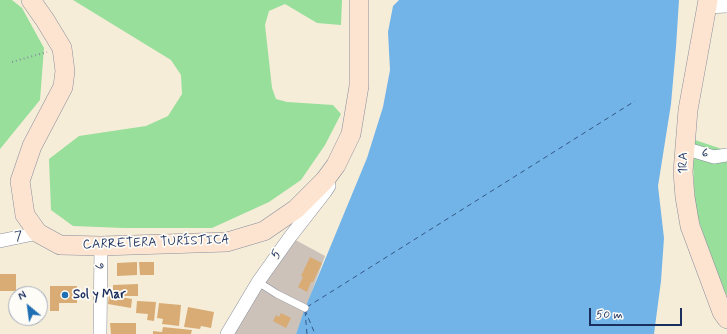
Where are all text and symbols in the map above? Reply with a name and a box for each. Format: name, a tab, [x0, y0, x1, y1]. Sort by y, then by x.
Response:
street label: 6	[700, 146, 710, 162]
street label: 1RA	[676, 152, 692, 174]
street label: 7	[14, 229, 24, 245]
street label: CARRETERA TURÍSTICA	[82, 233, 230, 253]
street label: 5	[268, 247, 286, 263]
street label: 6	[93, 263, 109, 269]
north arrow	[8, 286, 48, 326]
place label: Sol y Mar	[73, 287, 126, 303]
text: N	[16, 288, 29, 304]
marker: Sol y Mar	[60, 290, 70, 300]
scale bar	[591, 300, 684, 326]
text: 50 m	[596, 307, 623, 323]

